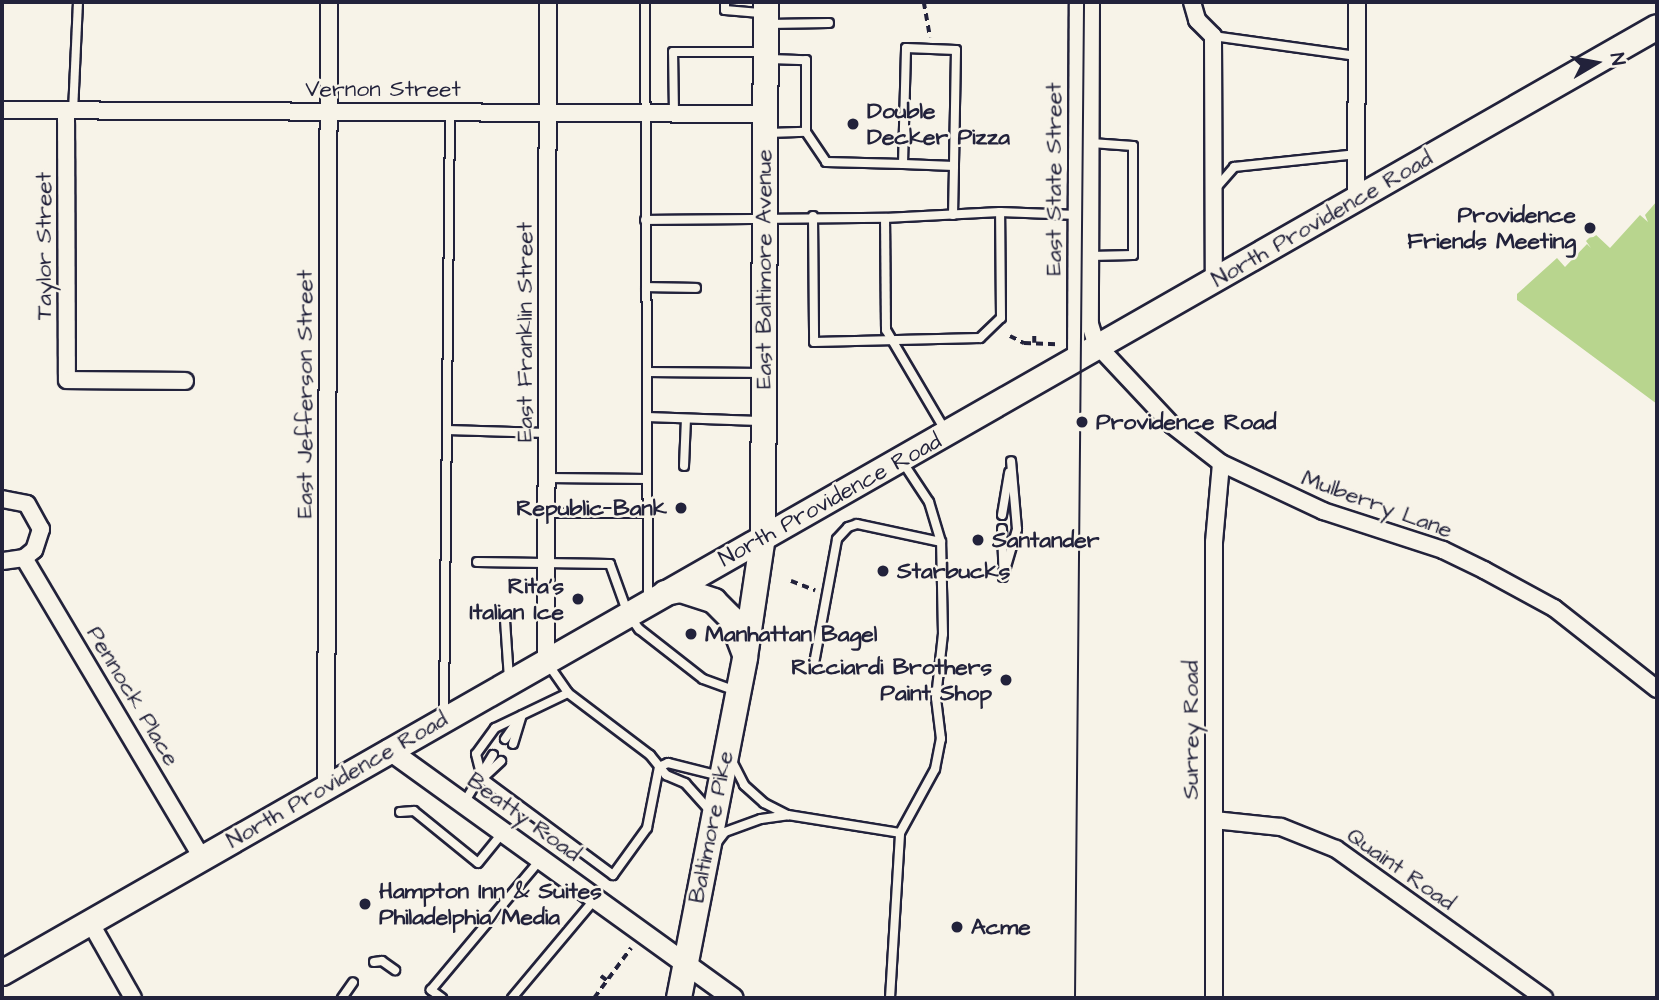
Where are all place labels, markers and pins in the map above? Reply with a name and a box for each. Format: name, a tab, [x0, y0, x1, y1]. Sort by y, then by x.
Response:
place label: Double Decker Pizza	[867, 97, 1010, 151]
marker: Double Decker Pizza	[845, 116, 861, 132]
place label: Providence Friends Meeting	[1407, 201, 1576, 255]
marker: Providence Friends Meeting	[1582, 220, 1598, 236]
place label: Providence Road	[1096, 408, 1276, 436]
marker: Providence Road	[1074, 414, 1090, 430]
place label: Republic Bank	[516, 494, 667, 522]
marker: Republic Bank	[673, 500, 689, 516]
place label: Santander	[992, 526, 1099, 554]
marker: Santander	[970, 532, 986, 548]
place label: Starbucks	[897, 557, 1010, 585]
marker: Starbucks	[875, 563, 891, 579]
place label: Rita's Italian Ice	[470, 572, 564, 626]
marker: Rita's Italian Ice	[570, 591, 586, 607]
place label: Manhattan Bagel	[705, 620, 877, 648]
marker: Manhattan Bagel	[683, 626, 699, 642]
place label: Ricciardi Brothers Paint Shop	[791, 653, 992, 707]
marker: Ricciardi Brothers Paint Shop	[998, 672, 1014, 688]
place label: Hampton Inn & Suites Philadelphia/Media	[379, 877, 602, 931]
marker: Hampton Inn & Suites Philadelphia/Media	[357, 896, 373, 912]
place label: Acme	[971, 913, 1031, 941]
marker: Acme	[949, 919, 965, 935]

